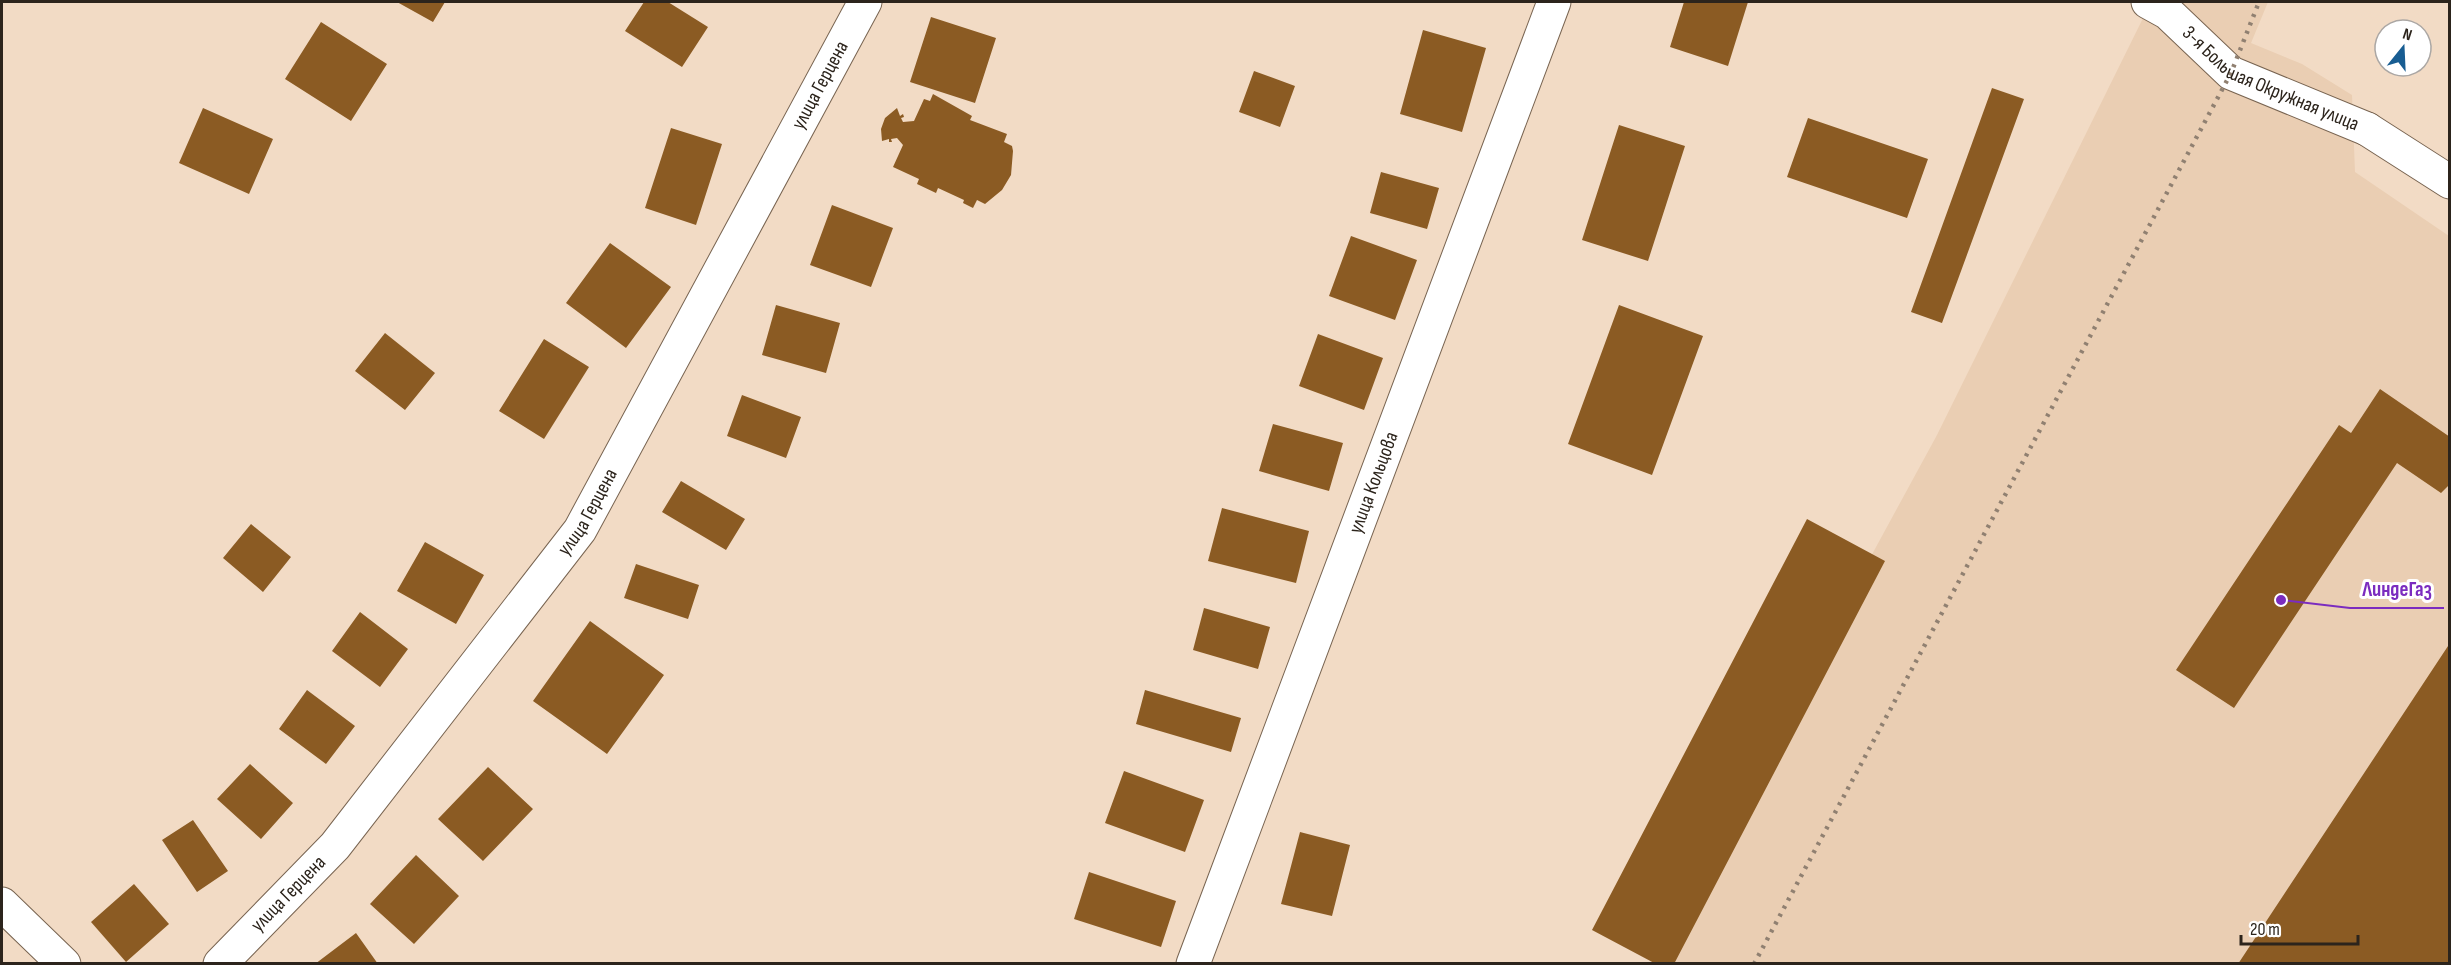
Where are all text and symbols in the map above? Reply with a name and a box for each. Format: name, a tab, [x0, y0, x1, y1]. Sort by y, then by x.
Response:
north arrow	[2373, 18, 2433, 78]
street label: 3-я Большая Окружная улица	[2177, 21, 2362, 136]
text: N	[2400, 25, 2414, 46]
street label: улица Герцена	[786, 37, 854, 134]
street label: улица Кольцова	[1344, 429, 1404, 537]
street label: улица Герцена	[553, 465, 623, 560]
callout: ЛиндеГаз	[2350, 569, 2444, 608]
text: ЛиндеГаз	[2361, 577, 2432, 602]
street label: улица Герцена	[246, 851, 331, 937]
scale bar	[2241, 908, 2358, 946]
text: 20 m	[2250, 919, 2280, 940]

